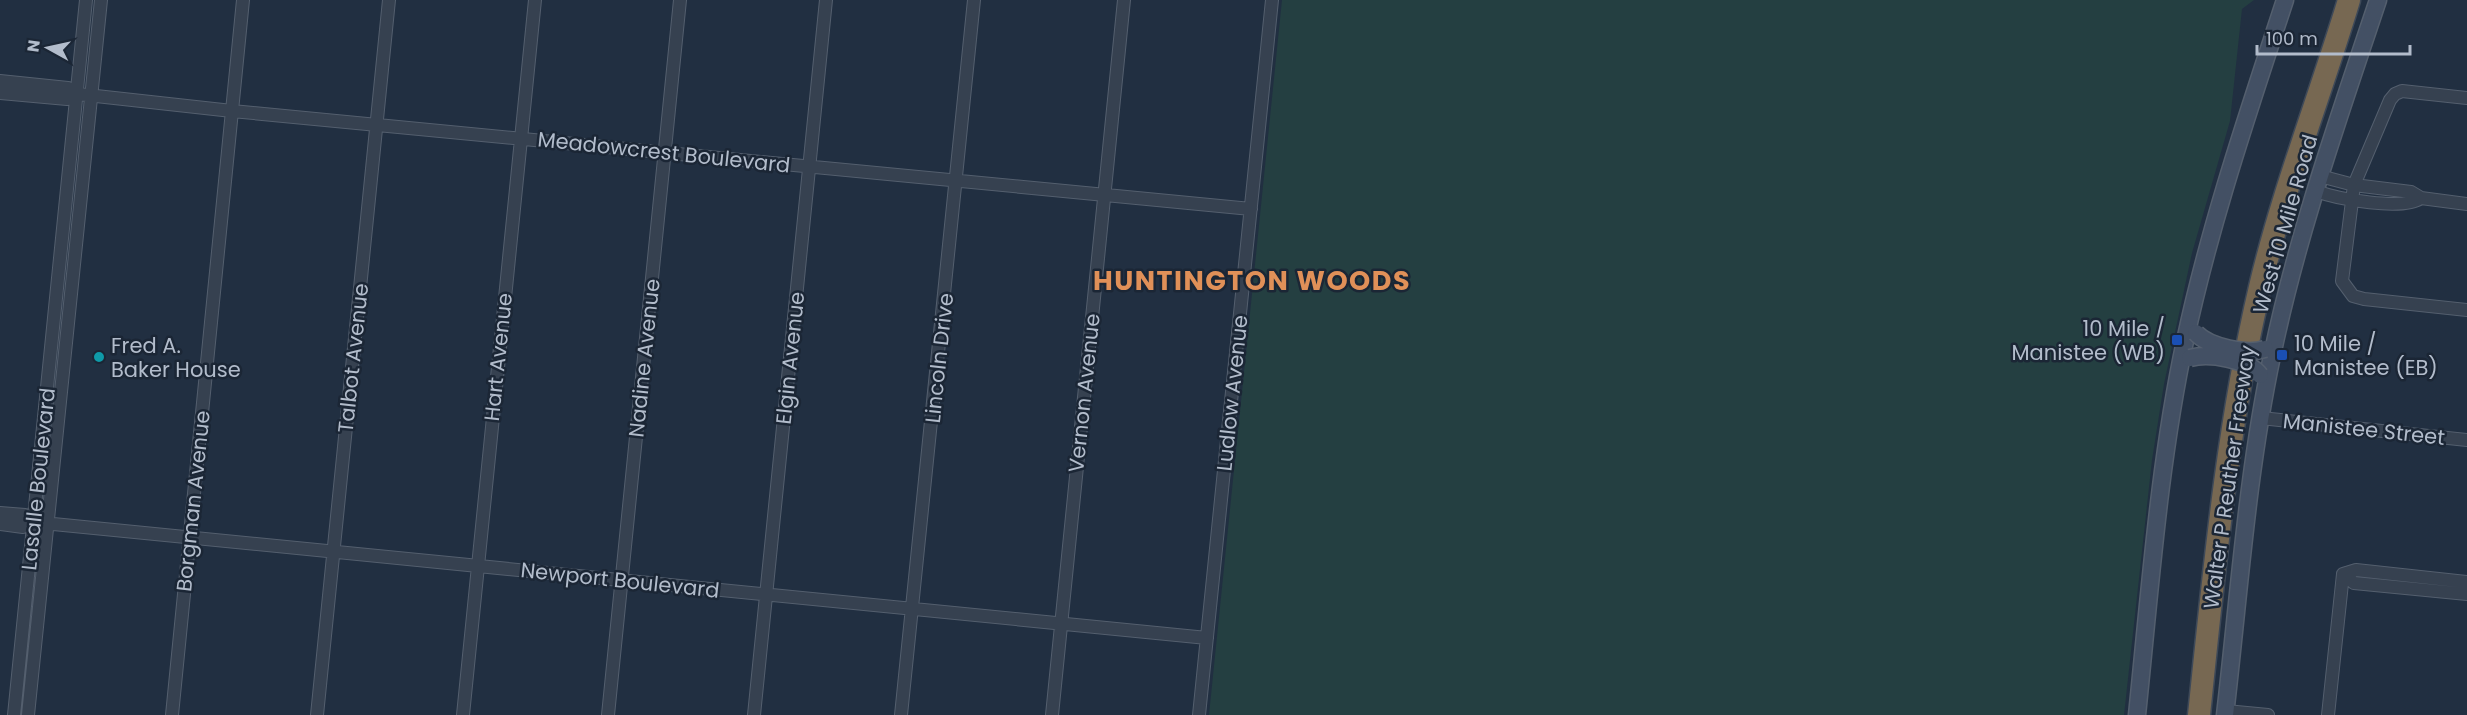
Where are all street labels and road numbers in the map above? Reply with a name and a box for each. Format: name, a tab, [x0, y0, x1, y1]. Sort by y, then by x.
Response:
street label: Meadowcrest Boulevard	[536, 124, 792, 180]
street label: West 10 Mile Road	[2246, 131, 2324, 317]
street label: Nadine Avenue	[621, 277, 667, 439]
street label: Talbot Avenue	[331, 282, 375, 434]
street label: Elgin Avenue	[769, 290, 811, 426]
street label: Lincoln Drive	[918, 291, 960, 425]
street label: Hart Avenue	[477, 292, 519, 422]
street label: Vernon Avenue	[1061, 312, 1107, 474]
street label: Ludlow Avenue	[1209, 313, 1255, 473]
street label: Walter P Reuther Freeway	[2196, 343, 2262, 611]
street label: Lasalle Boulevard	[14, 386, 62, 572]
street label: Manistee Street	[2282, 406, 2446, 452]
street label: Borgman Avenue	[169, 409, 217, 593]
street label: Newport Boulevard	[519, 555, 721, 605]

